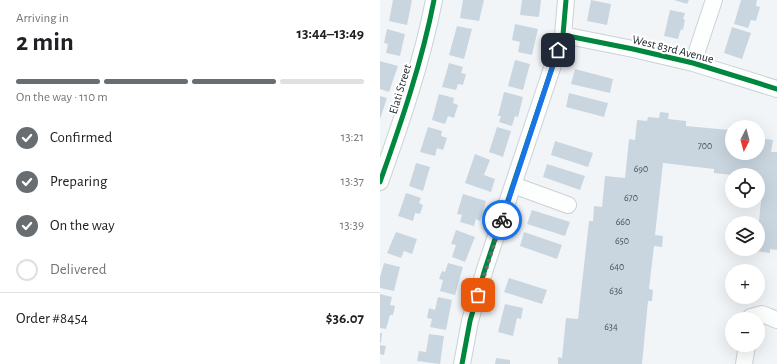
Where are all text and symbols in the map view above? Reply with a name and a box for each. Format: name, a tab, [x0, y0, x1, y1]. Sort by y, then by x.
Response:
text: Arriving in	[16, 12, 69, 25]
text: 13:44–13:49	[297, 26, 364, 41]
text: 2 min	[16, 29, 74, 55]
pin	[541, 33, 575, 67]
street label: West 83rd Avenue	[631, 33, 715, 65]
icon: home	[547, 39, 569, 61]
street label: Elati Street	[387, 63, 413, 115]
text: On the way · 110 m	[16, 91, 108, 104]
north arrow	[725, 120, 765, 160]
map controls	[725, 120, 765, 352]
icon: check	[16, 127, 38, 149]
text: Confirmed	[50, 130, 112, 145]
text: 13:21	[341, 131, 364, 144]
house number: 700	[698, 141, 712, 151]
house number: 690	[634, 164, 648, 174]
button: locate	[725, 168, 765, 208]
icon: check	[16, 171, 38, 193]
text: Preparing	[50, 174, 107, 189]
text: 13:37	[340, 175, 364, 188]
house number: 670	[624, 193, 638, 203]
courier	[482, 200, 522, 240]
icon: bike	[491, 209, 513, 231]
icon: check	[16, 215, 38, 237]
button: layers	[725, 216, 765, 256]
house number: 660	[616, 217, 630, 227]
text: On the way	[50, 218, 115, 233]
text: 13:39	[340, 219, 364, 232]
house number: 650	[615, 236, 629, 246]
text: Delivered	[50, 262, 107, 277]
house number: 640	[610, 262, 624, 272]
button: +	[725, 264, 765, 304]
pin	[461, 278, 495, 312]
icon: bag	[467, 284, 489, 306]
house number: 636	[609, 286, 623, 296]
text: Order #8454	[16, 311, 88, 326]
text: $36.07	[326, 311, 364, 326]
button: −	[725, 312, 765, 352]
house number: 634	[604, 322, 618, 332]

